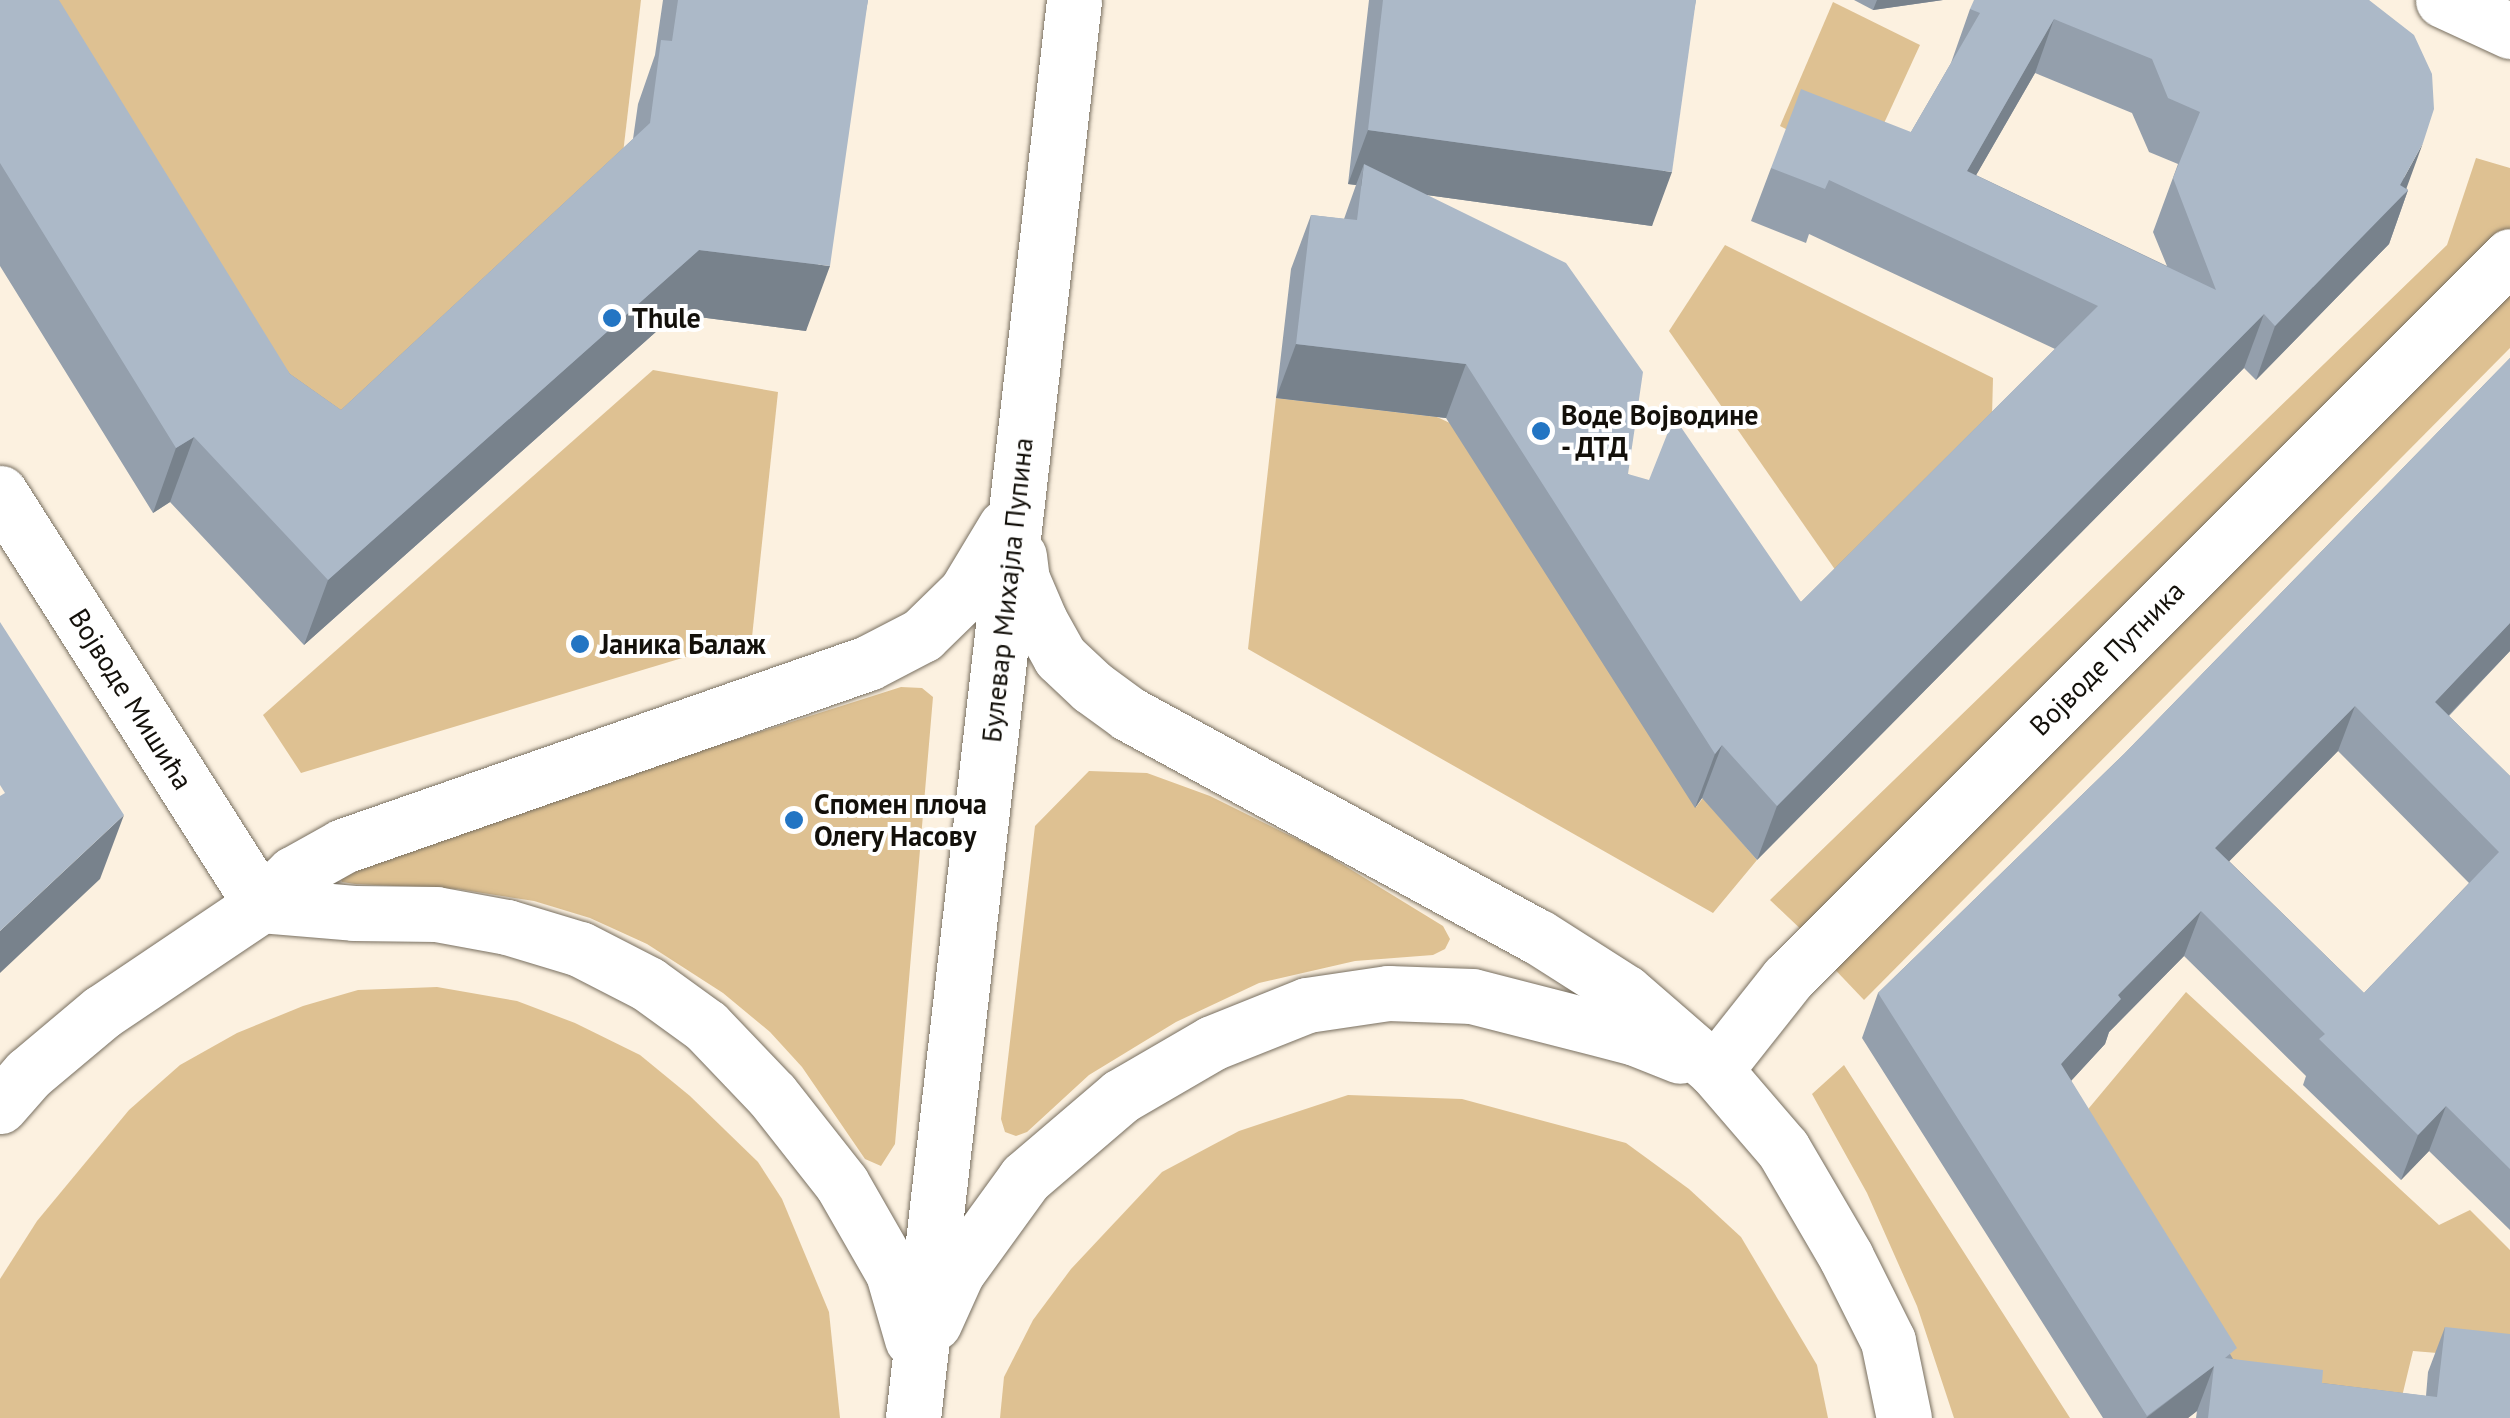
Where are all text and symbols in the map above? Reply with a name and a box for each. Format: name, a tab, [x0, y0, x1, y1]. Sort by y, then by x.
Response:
place label: Thule	[632, 301, 701, 335]
marker: Thule	[601, 307, 623, 329]
place label: Воде Војводине - ДТД	[1561, 398, 1758, 464]
marker: Воде Војводине - ДТД	[1530, 420, 1552, 442]
street label: Булевар Михајла Пупина	[974, 436, 1040, 744]
street label: Војводе Путника	[2023, 574, 2191, 742]
street label: Војводе Мишића	[62, 602, 200, 796]
place label: Јаника Балаж	[600, 627, 766, 661]
marker: Јаника Балаж	[569, 633, 591, 655]
place label: Спомен плоча Олегу Насову	[814, 787, 987, 853]
marker: Спомен плоча Олегу Насову	[783, 809, 805, 831]

